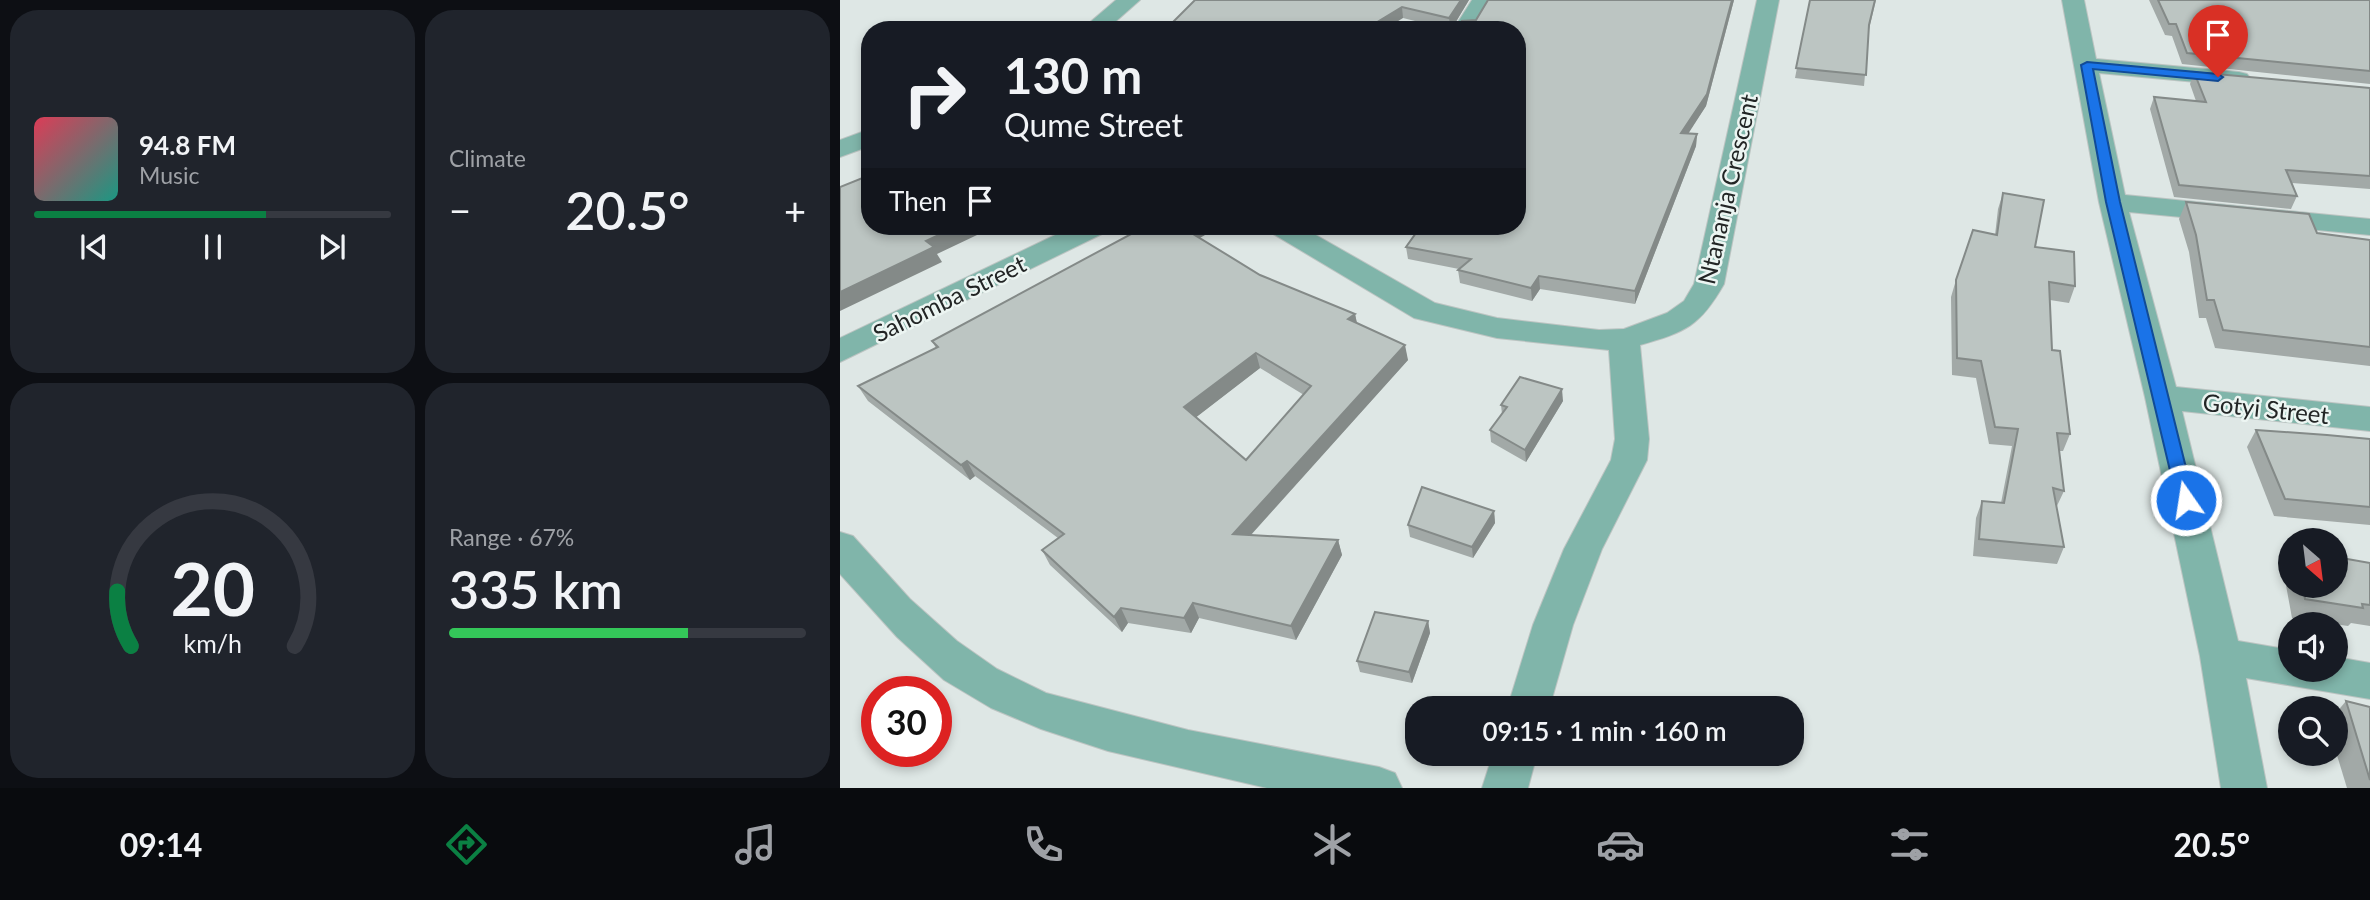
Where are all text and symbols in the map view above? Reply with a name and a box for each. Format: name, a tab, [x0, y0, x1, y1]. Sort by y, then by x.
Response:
pin	[2188, 5, 2248, 77]
icon: arrive	[2199, 16, 2237, 54]
text: 130 m	[1004, 46, 1142, 104]
icon: right	[889, 49, 980, 140]
street label: Ntananja Crescent	[1691, 91, 1763, 287]
text: Qume Street	[1004, 105, 1183, 144]
text: 94.8 FM	[139, 129, 236, 161]
text: Climate	[449, 144, 526, 172]
text: Music	[139, 161, 199, 189]
text: 20.5°	[565, 179, 690, 241]
icon: arrive	[961, 182, 999, 220]
text: Then	[889, 185, 947, 217]
text: −	[449, 187, 471, 233]
text: +	[784, 187, 806, 233]
icon: previous	[75, 228, 113, 266]
icon: pause	[194, 228, 232, 266]
icon: next	[313, 228, 351, 266]
street label: Sahomba Street	[868, 248, 1030, 347]
street label: Gotyi Street	[2201, 387, 2331, 429]
position arrow	[2149, 463, 2223, 537]
text: Range · 67%	[449, 523, 574, 551]
north arrow	[2278, 528, 2348, 598]
map controls	[2278, 528, 2348, 766]
text: 20	[170, 545, 255, 633]
text: 335 km	[449, 558, 623, 620]
button: sound	[2278, 612, 2348, 682]
text: km/h	[183, 628, 242, 658]
speed limit sign: 30	[861, 676, 952, 767]
button: search	[2278, 696, 2348, 766]
text: 09:15 · 1 min · 160 m	[1482, 715, 1727, 747]
icon: directions	[442, 820, 491, 869]
icon: music	[731, 820, 780, 869]
icon: phone	[1019, 820, 1068, 869]
icon: climate	[1308, 820, 1357, 869]
icon: car	[1596, 820, 1645, 869]
icon: filters	[1885, 820, 1934, 869]
text: 09:14	[120, 825, 202, 864]
text: 20.5°	[2174, 825, 2250, 864]

